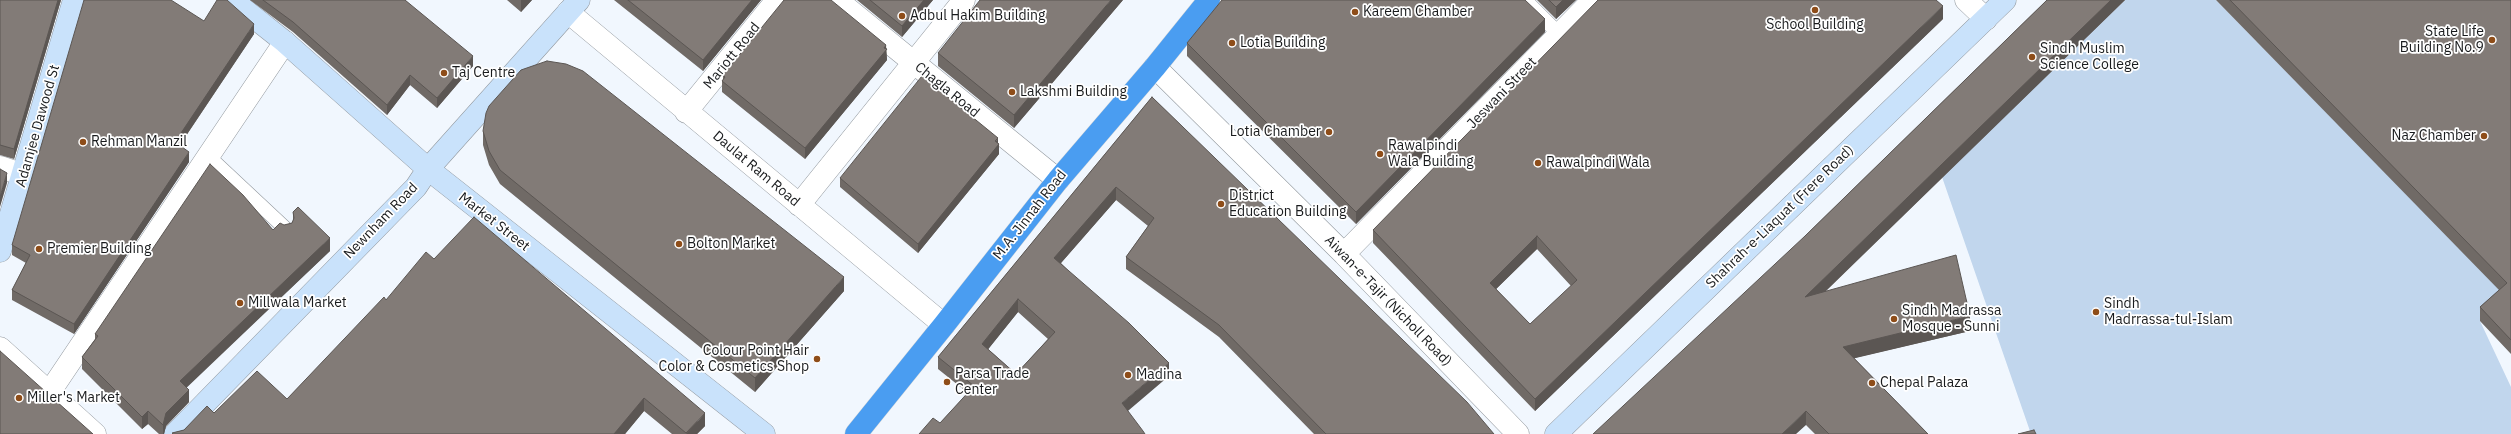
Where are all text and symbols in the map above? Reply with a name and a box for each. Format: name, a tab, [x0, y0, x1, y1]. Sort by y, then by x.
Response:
place label: Kareem Chamber	[1363, 4, 1472, 20]
marker: School Building	[1810, 5, 1820, 15]
marker: Kareem Chamber	[1350, 7, 1360, 17]
place label: Adbul Hakim Building	[910, 8, 1045, 24]
marker: Adbul Hakim Building	[897, 11, 907, 21]
place label: School Building	[1766, 17, 1864, 33]
street label: Mariott Road	[700, 19, 764, 93]
place label: State Life Building No.9	[2400, 24, 2484, 56]
place label: Lotia Building	[1240, 35, 1325, 51]
marker: State Life Building No.9	[2487, 35, 2497, 45]
marker: Lotia Building	[1227, 38, 1237, 48]
place label: Sindh Muslim Science College	[2040, 41, 2139, 74]
marker: Sindh Muslim Science College	[2027, 52, 2037, 62]
street label: Jeswani Street	[1464, 54, 1540, 132]
street label: Chagla Road	[911, 59, 983, 121]
street label: Adamjee Dawood St	[12, 63, 64, 189]
place label: Taj Centre	[452, 65, 515, 81]
marker: Taj Centre	[439, 68, 449, 78]
place label: Lakshmi Building	[1020, 84, 1127, 100]
marker: Lakshmi Building	[1007, 87, 1017, 97]
place label: Lotia Chamber	[1230, 124, 1321, 140]
marker: Lotia Chamber	[1324, 127, 1334, 137]
street label: Daulat Ram Road	[709, 128, 803, 210]
place label: Naz Chamber	[2392, 128, 2476, 144]
marker: Naz Chamber	[2479, 131, 2489, 141]
place label: Rehman Manzil	[91, 134, 187, 150]
marker: Rehman Manzil	[78, 137, 88, 147]
place label: Rawalpindi Wala Building	[1388, 138, 1474, 170]
street label: Shahrah-e-Liaquat (Frere Road)	[1703, 142, 1857, 292]
marker: Rawalpindi Wala Building	[1375, 149, 1385, 159]
place label: Rawalpindi Wala	[1546, 155, 1650, 171]
marker: Rawalpindi Wala	[1533, 158, 1543, 168]
street label: M.A. Jinnah Road	[990, 167, 1070, 263]
street label: Newnham Road	[340, 179, 422, 263]
place label: District Education Building	[1229, 188, 1346, 220]
street label: Market Street	[455, 189, 533, 255]
marker: District Education Building	[1216, 199, 1226, 209]
street label: Aiwan-e-Tajir (Nicholl Road)	[1321, 232, 1455, 370]
place label: Bolton Market	[687, 236, 775, 252]
marker: Bolton Market	[674, 239, 684, 249]
place label: Premier Building	[47, 241, 151, 257]
marker: Premier Building	[34, 244, 44, 254]
place label: Millwala Market	[248, 295, 347, 311]
place label: Sindh Madrrassa-tul-Islam	[2104, 296, 2233, 328]
marker: Millwala Market	[235, 298, 245, 308]
place label: Sindh Madrassa Mosque - Sunni	[1902, 303, 2002, 336]
marker: Sindh Madrrassa-tul-Islam	[2091, 307, 2101, 317]
marker: Sindh Madrassa Mosque - Sunni	[1889, 314, 1899, 324]
place label: Colour Point Hair Color & Cosmetics Shop	[658, 343, 809, 376]
marker: Colour Point Hair Color & Cosmetics Shop	[812, 354, 822, 364]
place label: Parsa Trade Center	[955, 366, 1029, 398]
place label: Madina	[1136, 367, 1182, 383]
marker: Madina	[1123, 370, 1133, 380]
place label: Chepal Palaza	[1880, 375, 1968, 391]
marker: Parsa Trade Center	[942, 377, 952, 387]
marker: Chepal Palaza	[1867, 378, 1877, 388]
place label: Miller's Market	[27, 390, 120, 406]
marker: Miller's Market	[14, 393, 24, 403]

